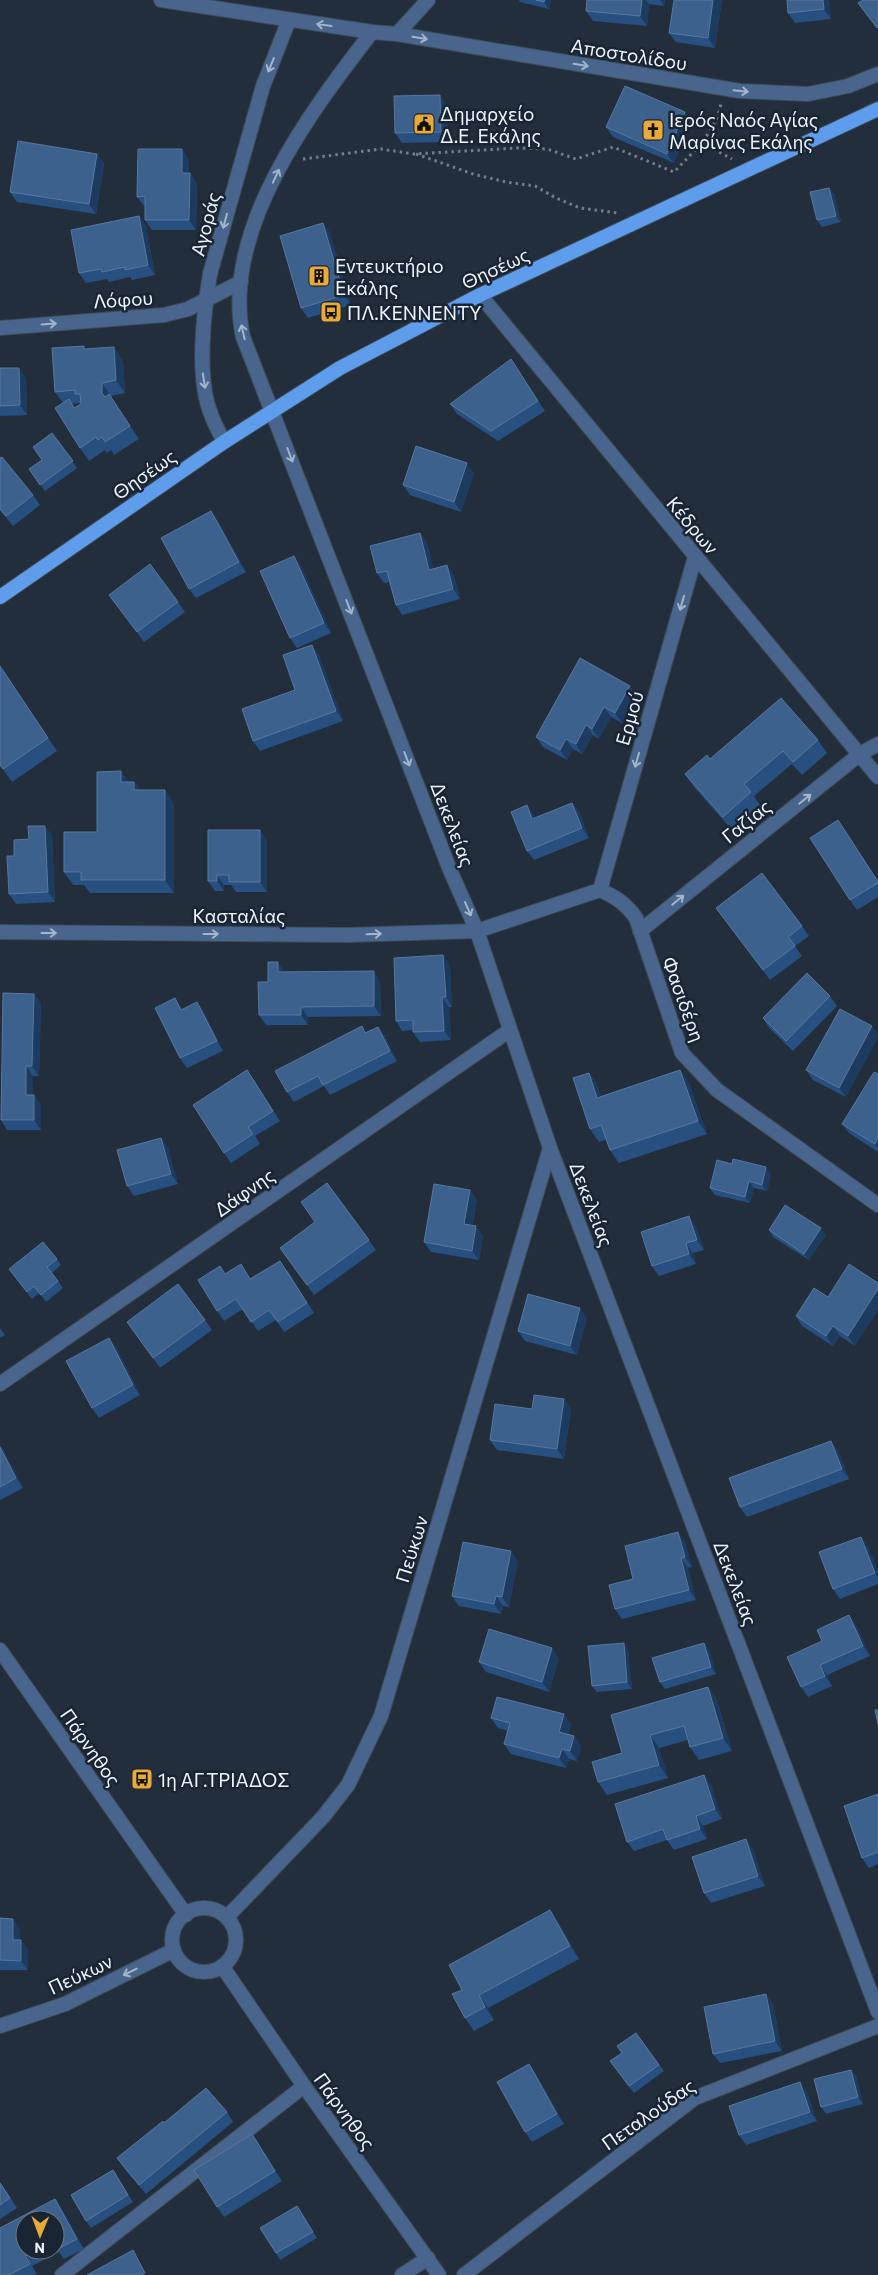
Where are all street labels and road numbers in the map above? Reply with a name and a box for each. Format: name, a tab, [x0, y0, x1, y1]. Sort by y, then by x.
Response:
street label: Αποστολίδου	[569, 33, 689, 75]
street label: Αγοράς	[185, 190, 225, 258]
street label: Θησέως	[458, 242, 532, 294]
street label: Λόφου	[92, 285, 154, 313]
street label: Θησέως	[108, 444, 180, 504]
street label: Κέδρων	[662, 491, 724, 559]
street label: Ερμού	[610, 688, 648, 748]
street label: Δεκελείας	[426, 778, 480, 870]
street label: Γαζίας	[717, 794, 775, 848]
street label: Κασταλίας	[193, 904, 285, 927]
street label: Φασιδέρη	[658, 954, 710, 1044]
street label: Δεκελείας	[565, 1158, 619, 1250]
street label: Δάφνης	[210, 1163, 278, 1221]
street label: Πεύκων	[390, 1512, 432, 1585]
street label: Δεκελείας	[709, 1537, 763, 1629]
street label: Πάρνηθος	[56, 1704, 126, 1790]
street label: Πεύκων	[44, 1949, 116, 1999]
street label: Πάρνηθος	[309, 2068, 381, 2154]
street label: Πεταλούδας	[597, 2073, 699, 2155]

